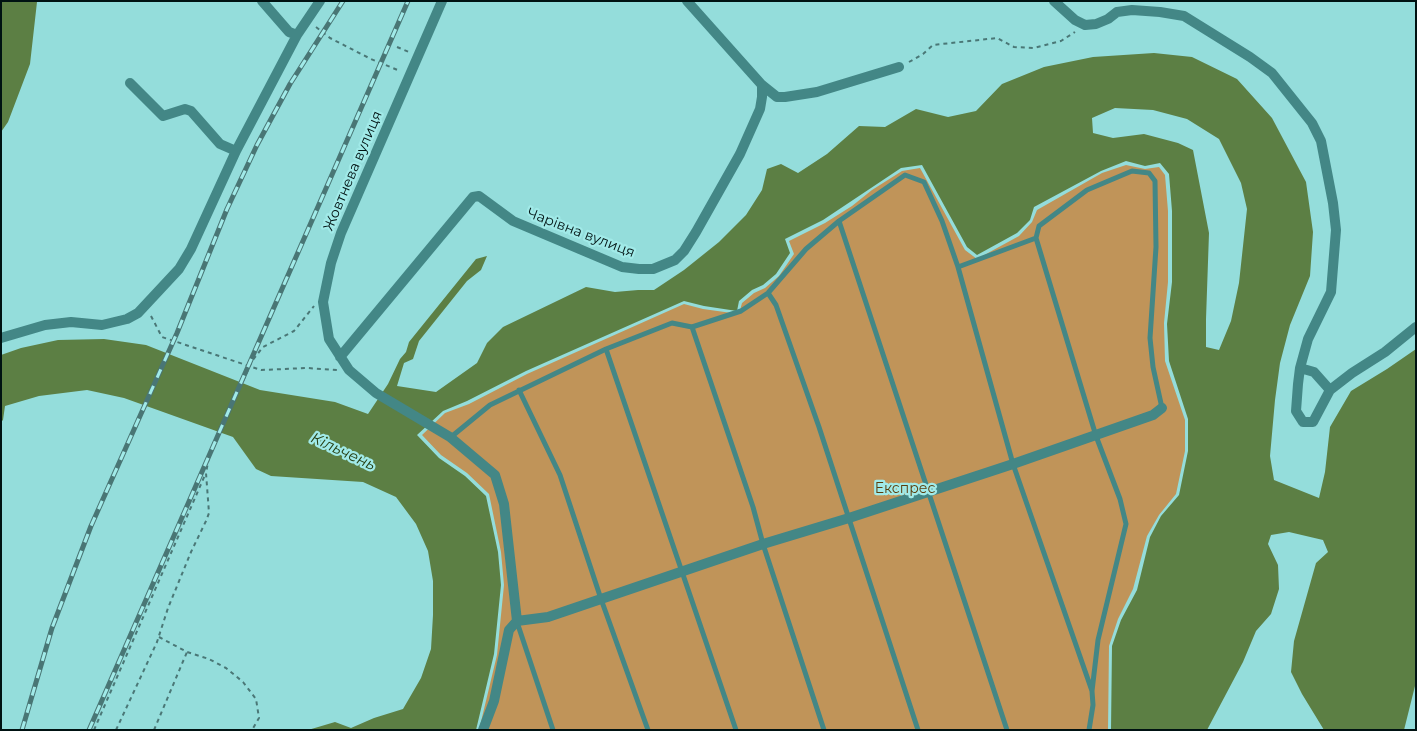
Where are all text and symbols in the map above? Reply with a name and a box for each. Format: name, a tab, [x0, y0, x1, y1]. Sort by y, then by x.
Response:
street label: Жовтнева вулиця	[320, 108, 386, 234]
street label: Чарівна вулиця	[525, 205, 637, 261]
water label: Кільчень	[308, 429, 378, 475]
park label: Експрес	[875, 481, 935, 497]

